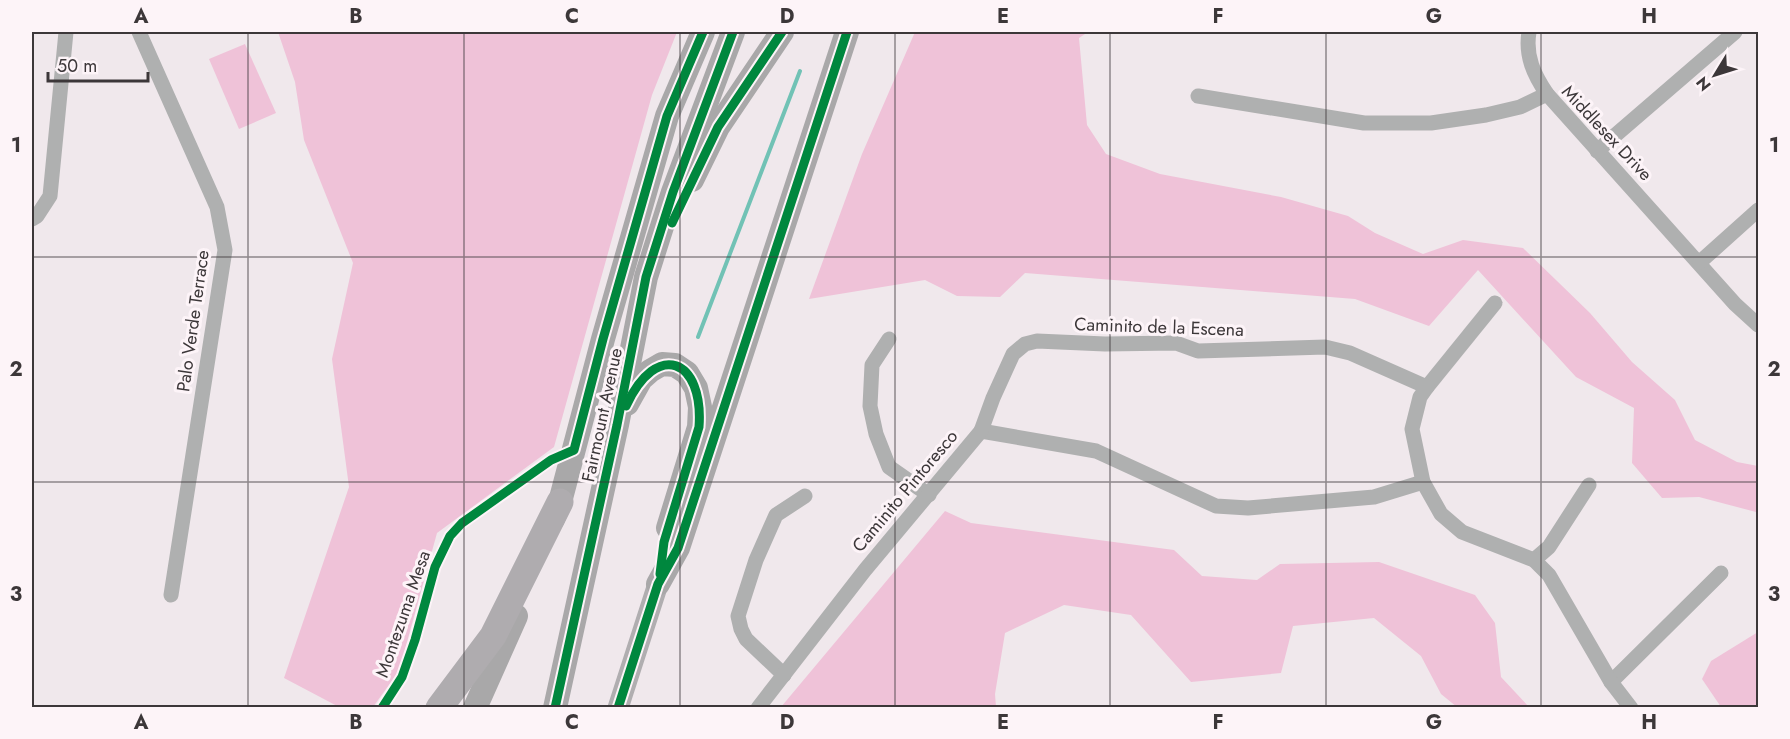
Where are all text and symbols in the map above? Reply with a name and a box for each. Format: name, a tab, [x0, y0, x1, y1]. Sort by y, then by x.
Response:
text: A	[133, 2, 149, 31]
text: B	[349, 2, 363, 31]
text: C	[565, 2, 579, 31]
text: D	[780, 2, 794, 31]
text: E	[997, 2, 1009, 31]
text: F	[1212, 2, 1224, 31]
text: G	[1426, 2, 1442, 31]
text: H	[1641, 2, 1657, 31]
scale bar	[48, 45, 148, 83]
north arrow	[1685, 45, 1745, 105]
text: 50 m	[57, 53, 97, 79]
text: N	[1691, 72, 1717, 96]
street label: Middlesex Drive	[1556, 79, 1658, 187]
text: 1	[11, 131, 21, 160]
text: 1	[1769, 131, 1779, 160]
street label: Palo Verde Terrace	[170, 248, 216, 394]
street label: Caminito de la Escena	[1074, 311, 1244, 343]
street label: Fairmount Avenue	[575, 346, 629, 484]
text: 2	[9, 355, 23, 384]
text: 2	[1767, 355, 1781, 384]
street label: Caminito Pintoresco	[846, 424, 964, 558]
street label: Montezuma Mesa	[369, 547, 437, 681]
text: 3	[10, 580, 22, 609]
text: 3	[1768, 580, 1780, 609]
text: A	[133, 708, 149, 737]
text: B	[349, 708, 363, 737]
text: C	[565, 708, 579, 737]
text: D	[780, 708, 794, 737]
text: E	[997, 708, 1009, 737]
text: F	[1212, 708, 1224, 737]
text: G	[1426, 708, 1442, 737]
text: H	[1641, 708, 1657, 737]

